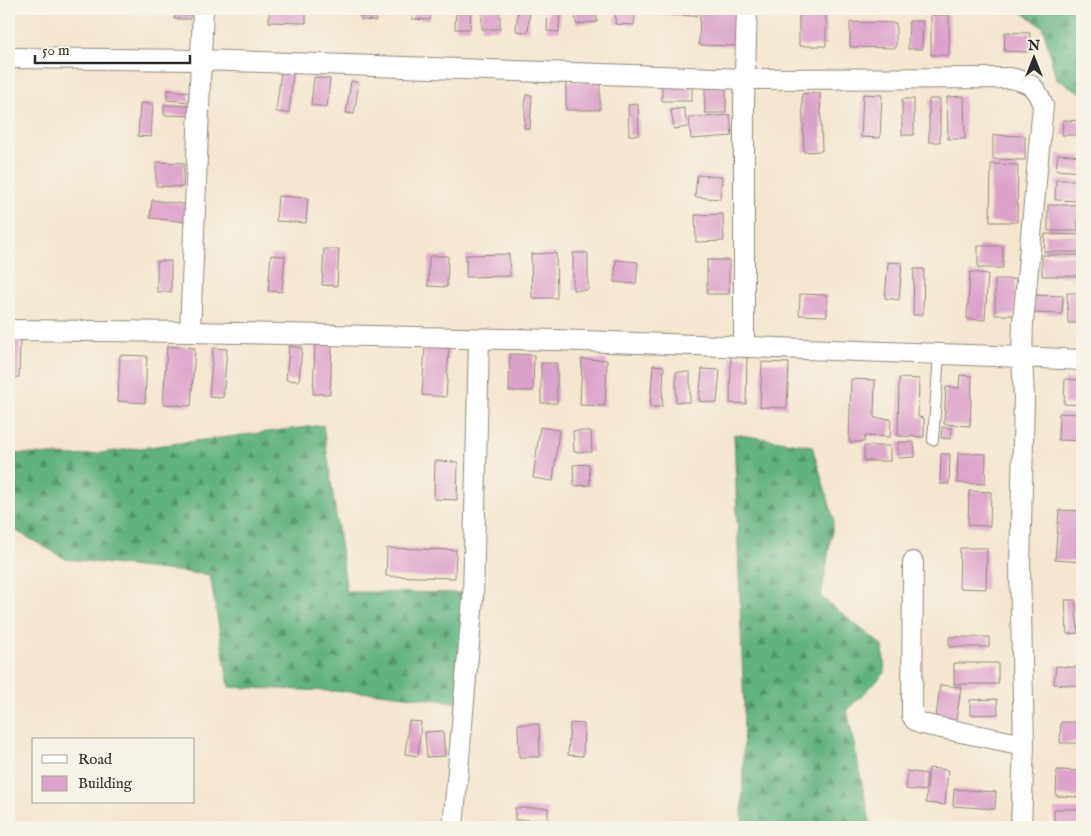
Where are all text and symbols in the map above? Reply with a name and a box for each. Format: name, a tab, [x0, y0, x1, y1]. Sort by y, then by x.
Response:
scale bar	[35, 32, 190, 64]
north arrow	[1008, 32, 1058, 82]
text: N	[1027, 37, 1040, 55]
text: 50 m	[42, 41, 70, 60]
legend	[32, 738, 195, 804]
text: Road	[78, 750, 113, 769]
text: Building	[78, 774, 133, 793]

